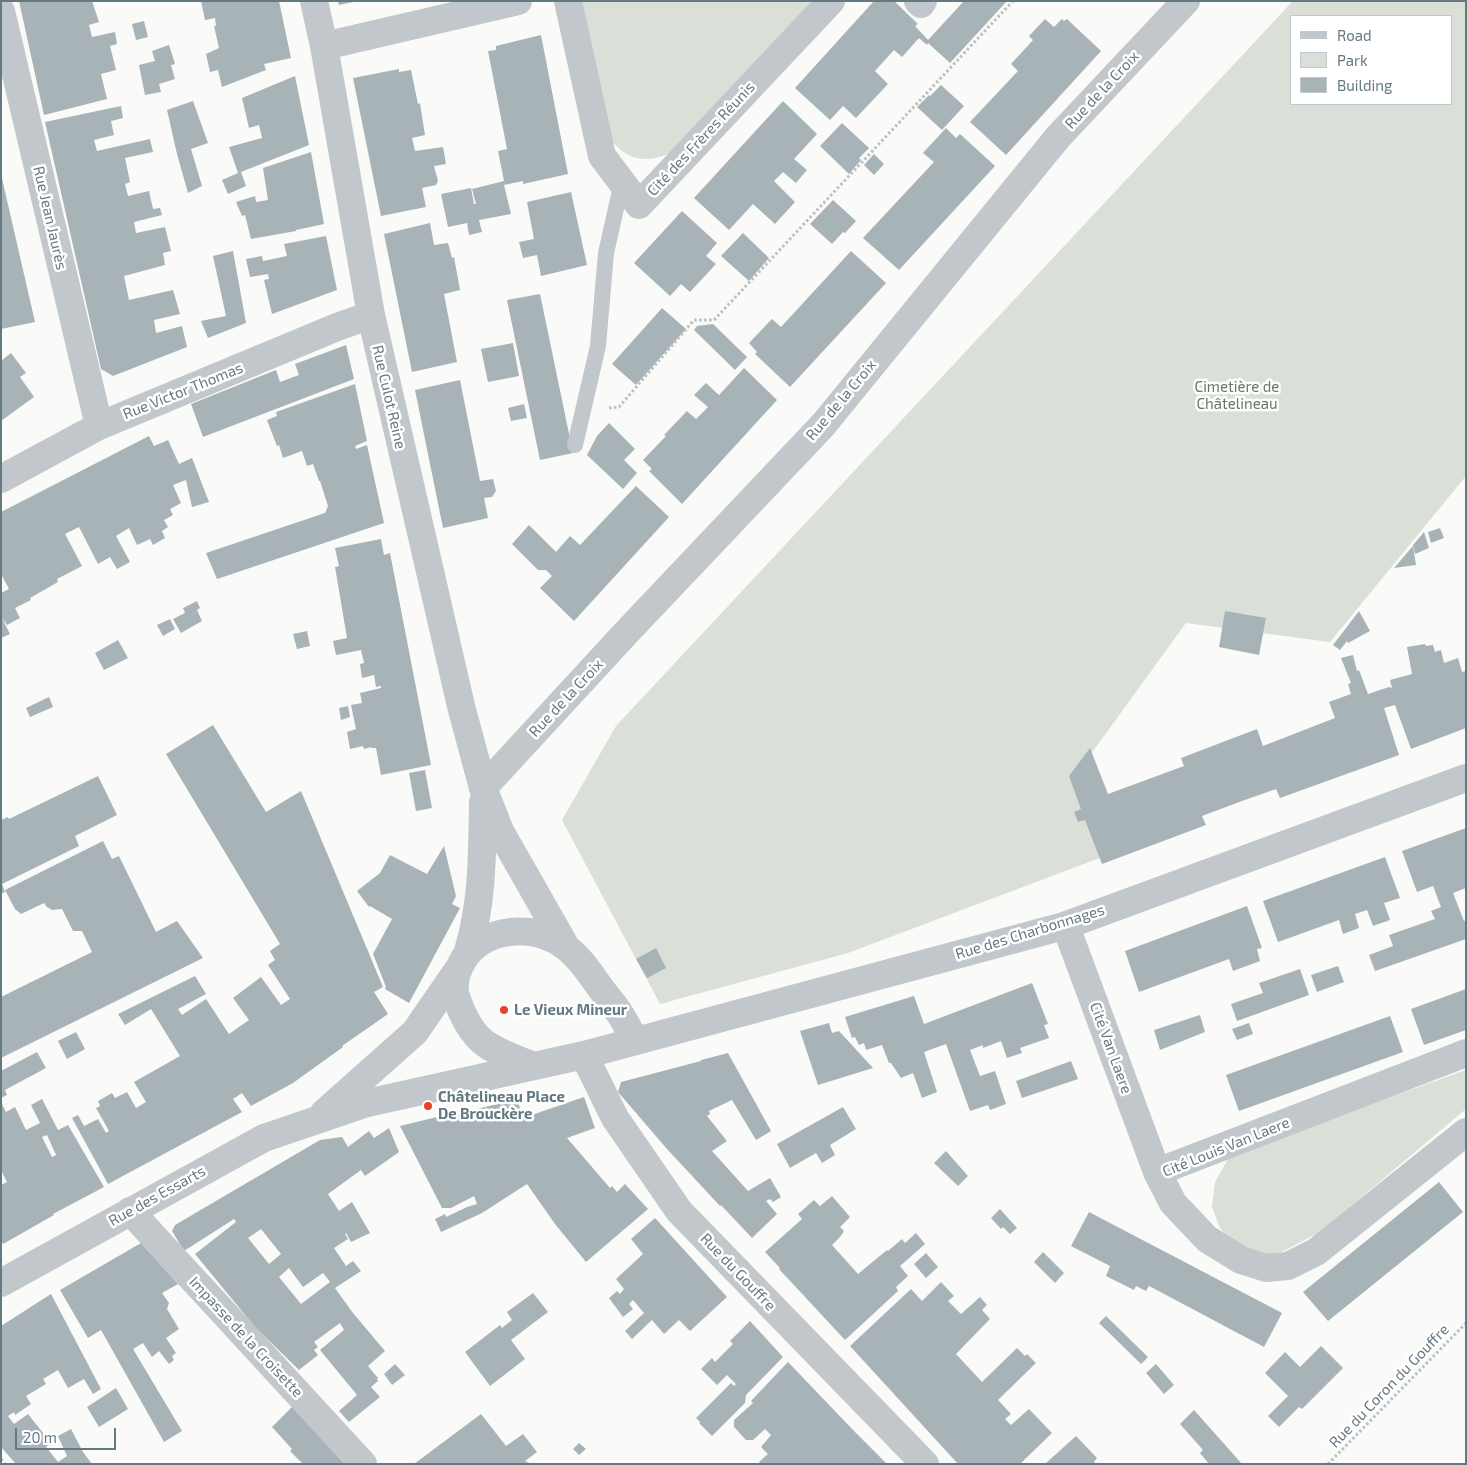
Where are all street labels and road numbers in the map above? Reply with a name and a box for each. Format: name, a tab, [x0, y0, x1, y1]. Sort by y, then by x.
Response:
street label: Rue de la Croix	[1061, 47, 1143, 133]
street label: Cité des Frères Réunis	[643, 78, 759, 200]
street label: Rue Jean Jaurès	[29, 164, 71, 272]
street label: Rue Culot Reine	[368, 343, 410, 451]
street label: Rue de la Croix	[802, 356, 880, 444]
street label: Rue Victor Thomas	[120, 359, 246, 423]
street label: Rue de la Croix	[525, 655, 607, 741]
street label: Rue des Charbonnages	[953, 901, 1107, 963]
street label: Cité Van Laere	[1086, 1000, 1136, 1096]
street label: Cité Louis Van Laere	[1160, 1113, 1292, 1181]
street label: Rue des Essarts	[105, 1162, 209, 1230]
street label: Rue du Gouffre	[697, 1230, 779, 1314]
street label: Impasse de la Croisette	[185, 1273, 307, 1401]
street label: Rue du Coron du Gouffre	[1325, 1321, 1453, 1451]

